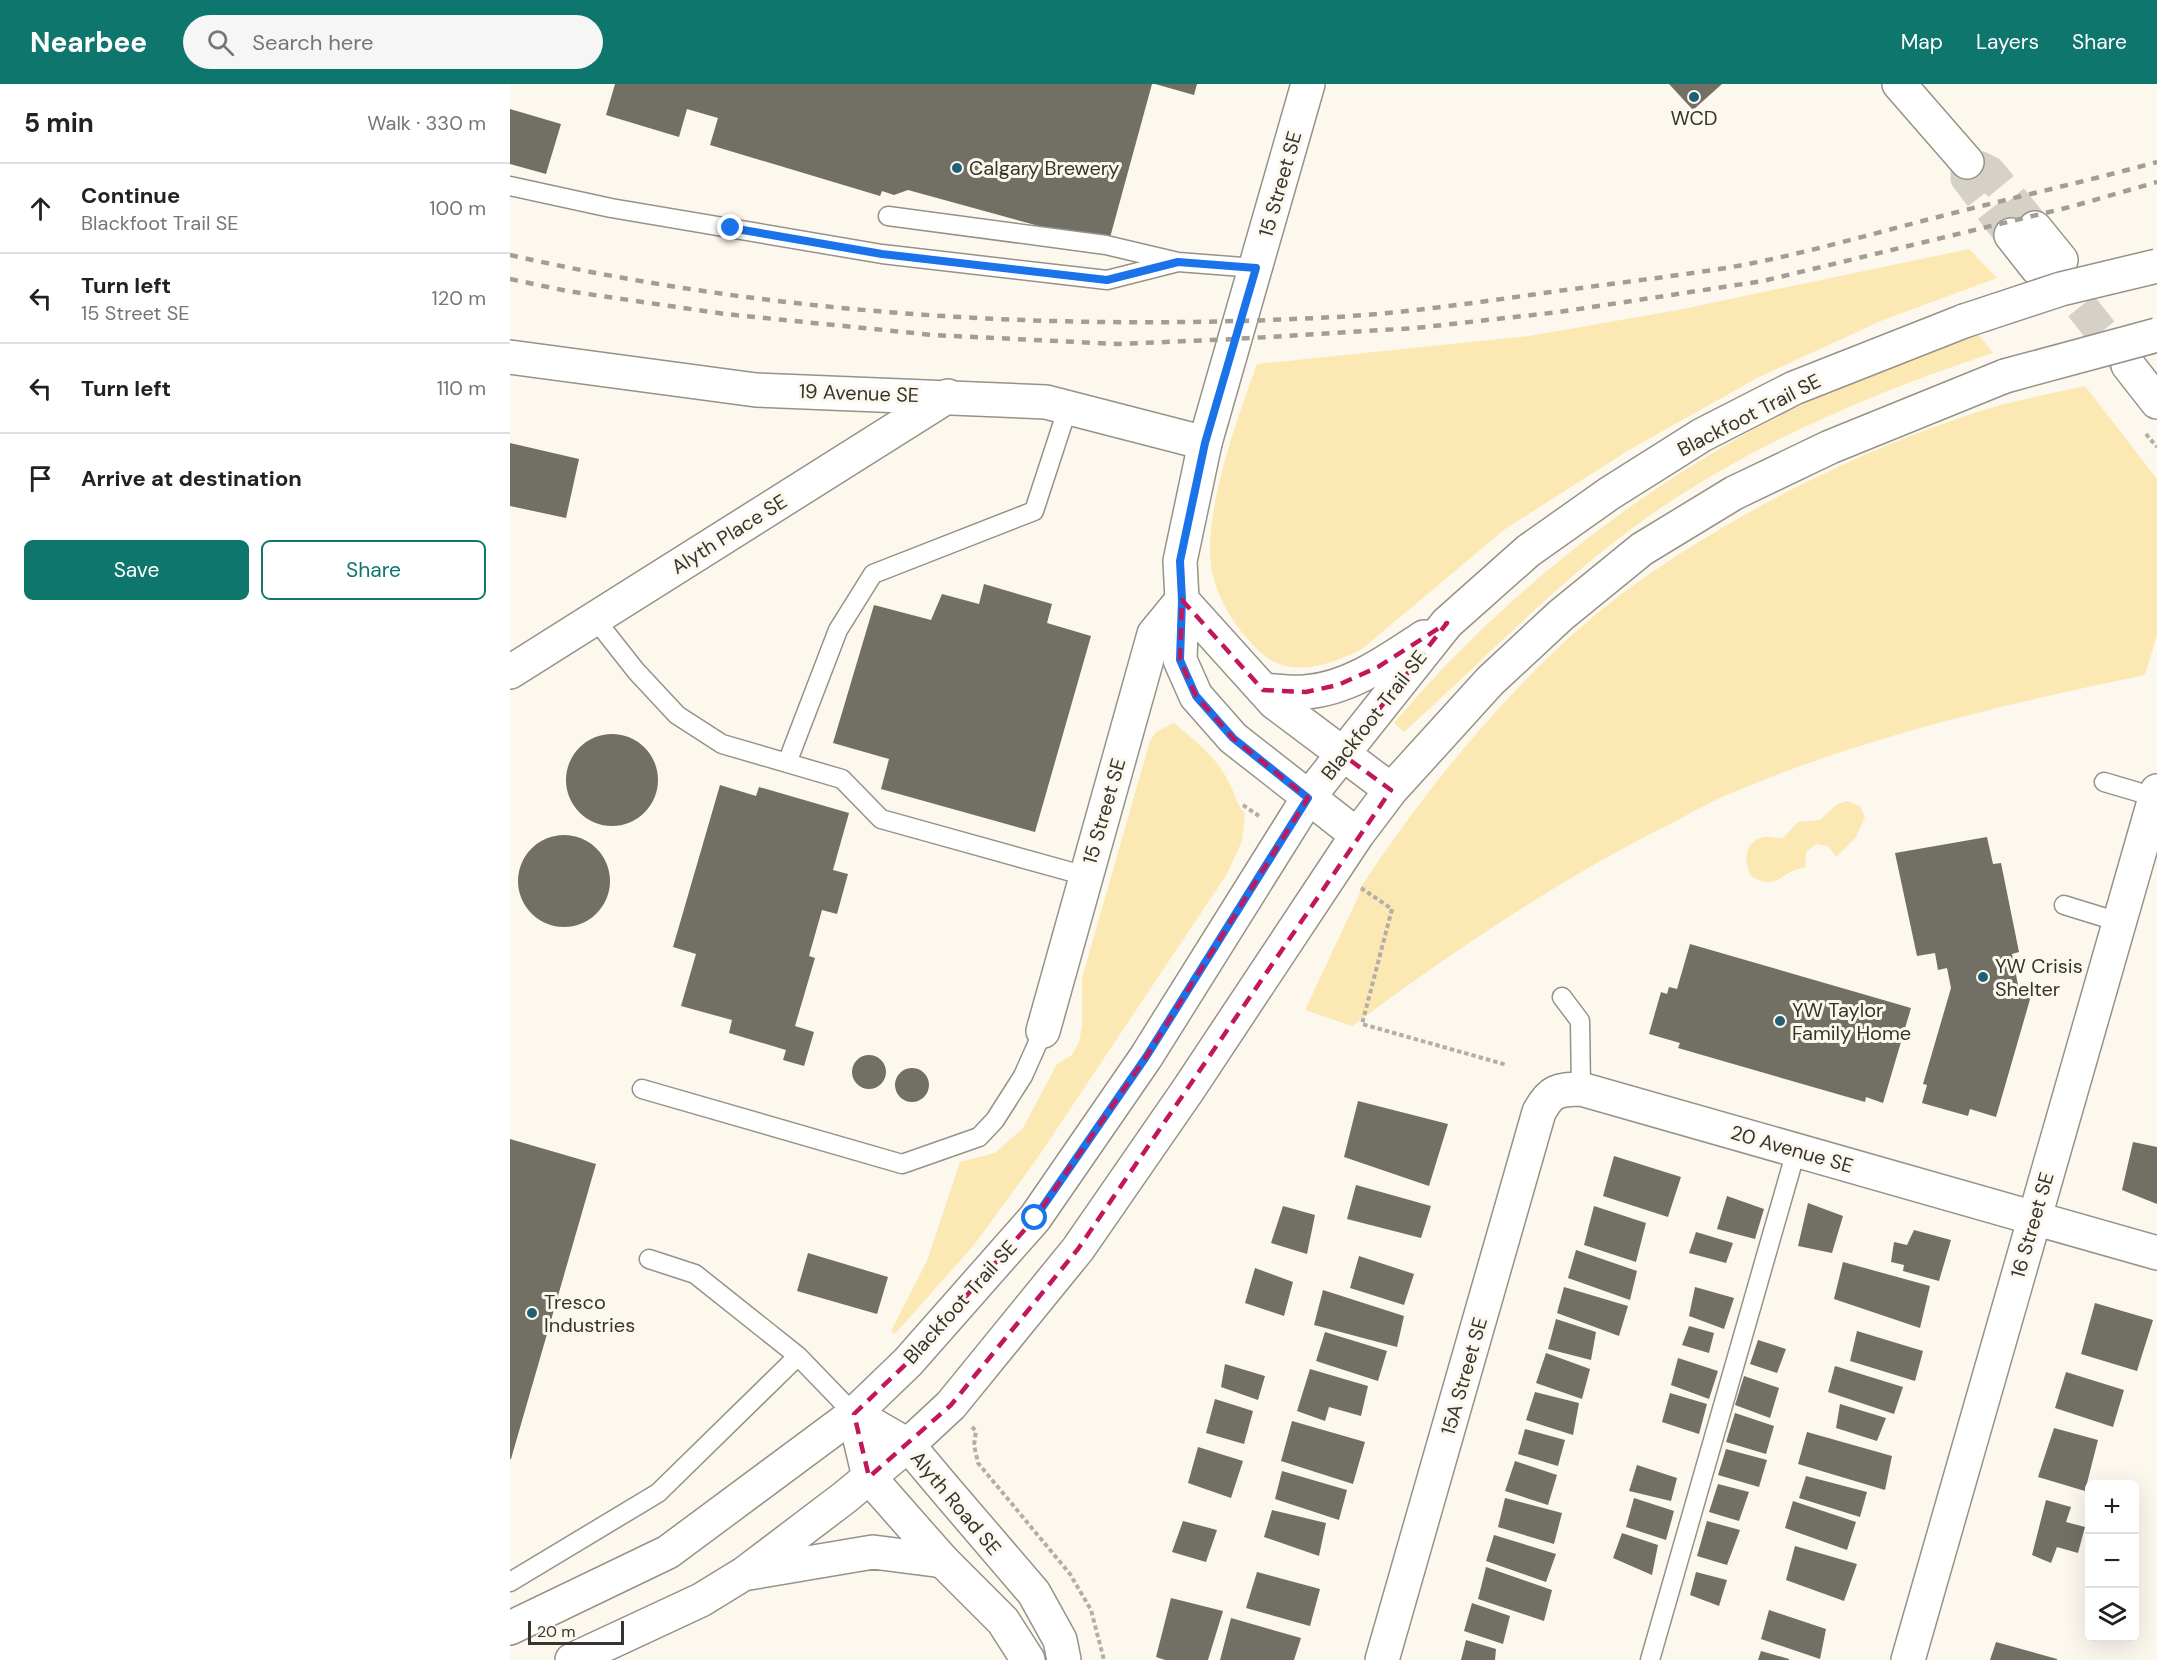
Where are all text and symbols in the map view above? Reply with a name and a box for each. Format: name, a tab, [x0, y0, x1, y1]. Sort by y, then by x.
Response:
search box	[183, 15, 603, 69]
text: Nearbee	[30, 24, 147, 61]
icon: search	[204, 26, 237, 59]
text: Search here	[252, 28, 374, 57]
text: Map	[1901, 28, 1943, 56]
text: Layers	[1976, 28, 2039, 56]
text: Share	[2072, 28, 2127, 56]
marker: WCD	[1687, 90, 1701, 104]
place label: WCD	[1671, 105, 1717, 131]
text: 5 min	[24, 106, 94, 140]
text: Walk · 330 m	[367, 110, 486, 136]
street label: 15 Street SE	[1253, 128, 1307, 240]
place label: Calgary Brewery	[969, 155, 1119, 181]
marker: Calgary Brewery	[950, 161, 964, 175]
text: Continue	[81, 181, 180, 210]
icon: ahead	[24, 192, 57, 225]
text: 100 m	[429, 195, 486, 221]
text: Blackfoot Trail SE	[81, 210, 239, 236]
route end	[717, 214, 743, 240]
text: Turn left	[81, 271, 171, 300]
icon: left	[24, 282, 57, 315]
text: 120 m	[432, 285, 486, 311]
text: 15 Street SE	[81, 300, 190, 326]
street label: Blackfoot Trail SE	[1673, 368, 1825, 462]
icon: left	[24, 372, 57, 405]
text: Turn left	[81, 374, 171, 403]
text: 110 m	[437, 375, 486, 401]
street label: 19 Avenue SE	[798, 378, 920, 408]
icon: arrive	[24, 462, 57, 495]
text: Arrive at destination	[81, 464, 302, 493]
street label: Alyth Place SE	[666, 488, 792, 580]
button: Save	[24, 540, 249, 600]
button: Share	[261, 540, 486, 600]
street label: Blackfoot Trail SE	[1315, 645, 1433, 785]
street label: 15 Street SE	[1077, 755, 1131, 867]
place label: YW Crisis Shelter	[1995, 953, 2083, 1002]
marker: YW Crisis Shelter	[1976, 970, 1990, 984]
place label: YW Taylor Family Home	[1792, 997, 1911, 1046]
marker: YW Taylor Family Home	[1773, 1014, 1787, 1028]
street label: 20 Avenue SE	[1728, 1119, 1856, 1179]
street label: 16 Street SE	[2004, 1169, 2060, 1281]
route start	[1021, 1204, 1047, 1230]
street label: Blackfoot Trail SE	[898, 1235, 1022, 1369]
place label: Tresco Industries	[544, 1289, 635, 1338]
marker: Tresco Industries	[525, 1306, 539, 1320]
street label: 15A Street SE	[1435, 1314, 1493, 1438]
street label: Alyth Road SE	[905, 1445, 1007, 1561]
map controls	[2085, 1480, 2139, 1642]
button: +	[2085, 1480, 2139, 1534]
button: −	[2085, 1534, 2139, 1588]
button: layers	[2085, 1588, 2139, 1642]
scale bar	[528, 1618, 624, 1646]
text: 20 m	[537, 1621, 576, 1642]

